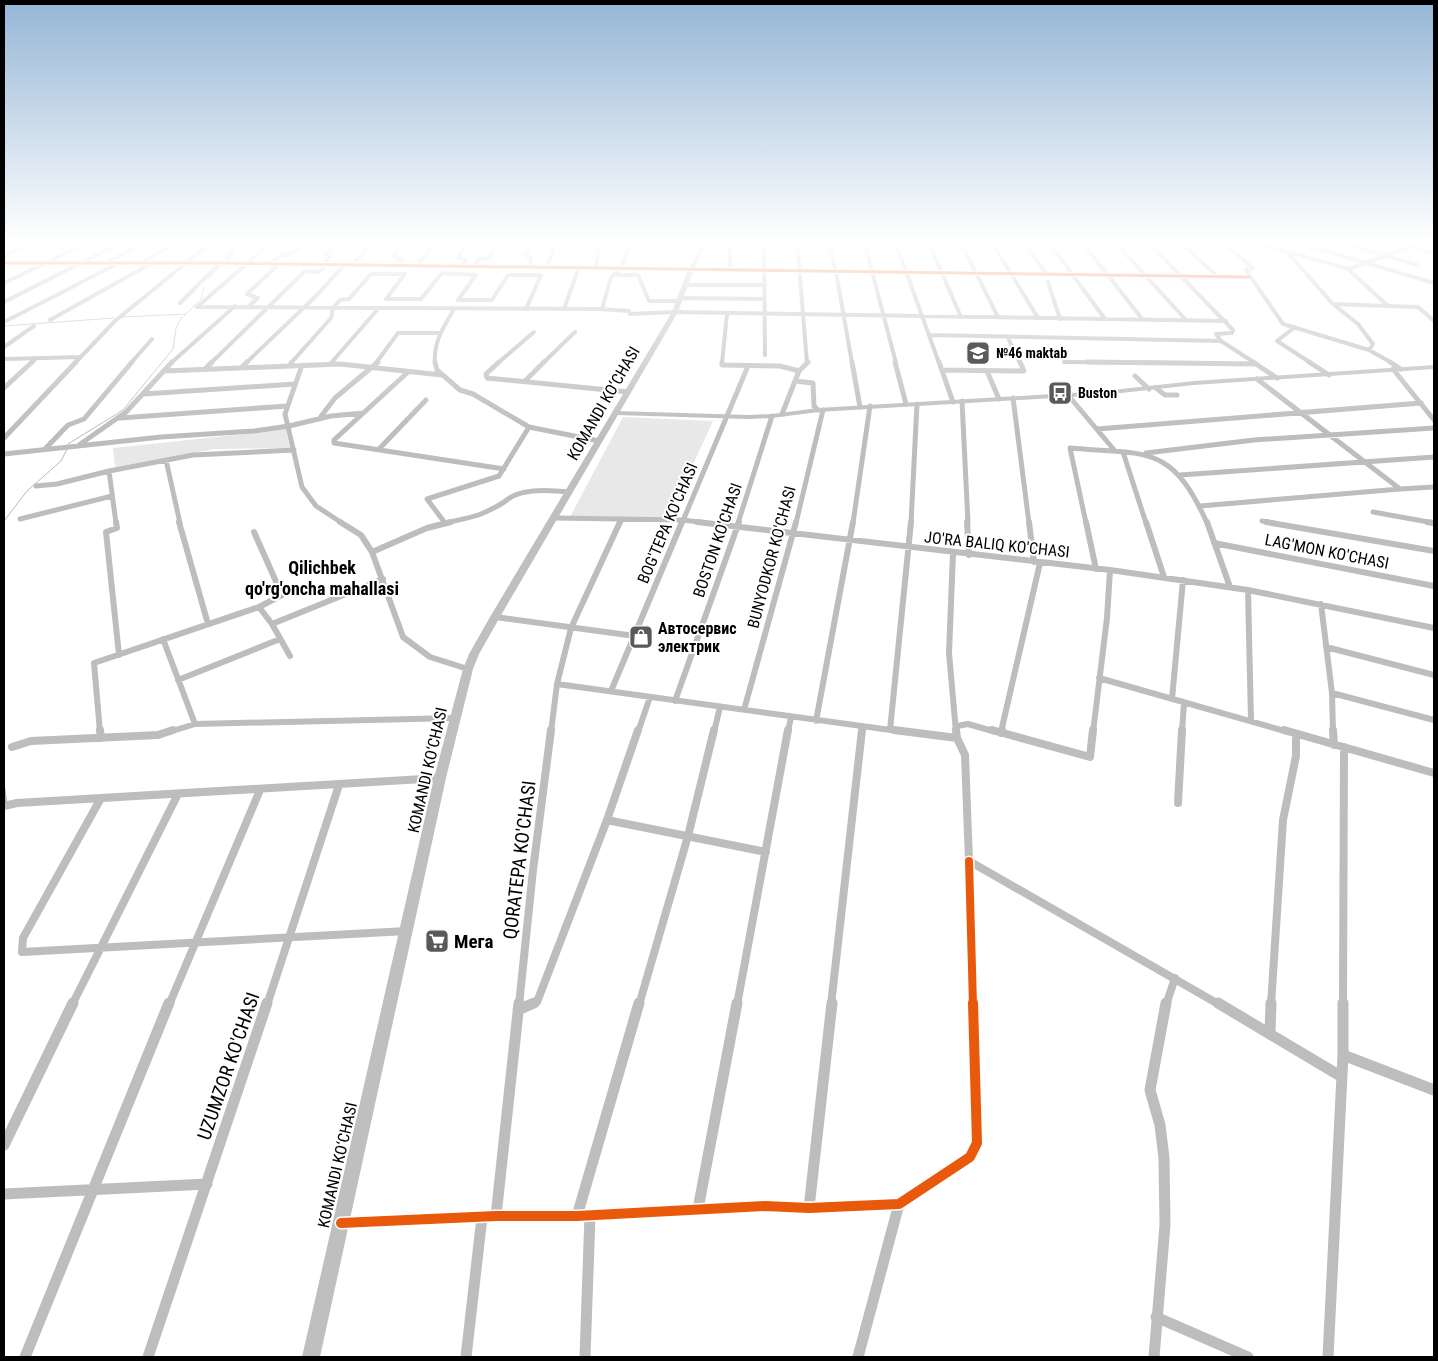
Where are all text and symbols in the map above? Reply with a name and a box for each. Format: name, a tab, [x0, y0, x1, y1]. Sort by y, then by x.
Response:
school or university icon: №46 maktab	[965, 340, 991, 366]
street label: KOMANDI KO‘CHASI	[563, 343, 644, 463]
place label: №46 maktab	[996, 345, 1067, 361]
bus stop icon: Buston	[1047, 380, 1073, 406]
place label: Buston	[1078, 385, 1117, 401]
street label: BOG'TEPA KO'CHASI	[633, 460, 701, 586]
street label: BOSTON KO'CHASI	[689, 481, 746, 600]
street label: BUNYODKOR KO'CHASI	[743, 484, 800, 630]
street label: JO'RA BALIQ KO'CHASI	[923, 527, 1071, 562]
street label: LAG'MON KO'CHASI	[1263, 530, 1391, 573]
district label: Qilichbek qo'rg'oncha mahallasi	[245, 557, 399, 599]
place label: Автосервис электрик	[658, 619, 737, 656]
shop icon: Автосервис электрик	[628, 624, 654, 650]
street label: KOMANDI KO‘CHASI	[404, 706, 451, 835]
street label: QORATEPA KO'CHASI	[498, 779, 541, 941]
supermarket icon: Мега	[424, 928, 450, 954]
place label: Мега	[454, 930, 494, 953]
street label: UZUMZOR KO'CHASI	[192, 989, 264, 1143]
street label: KOMANDI KO‘CHASI	[314, 1101, 361, 1230]

